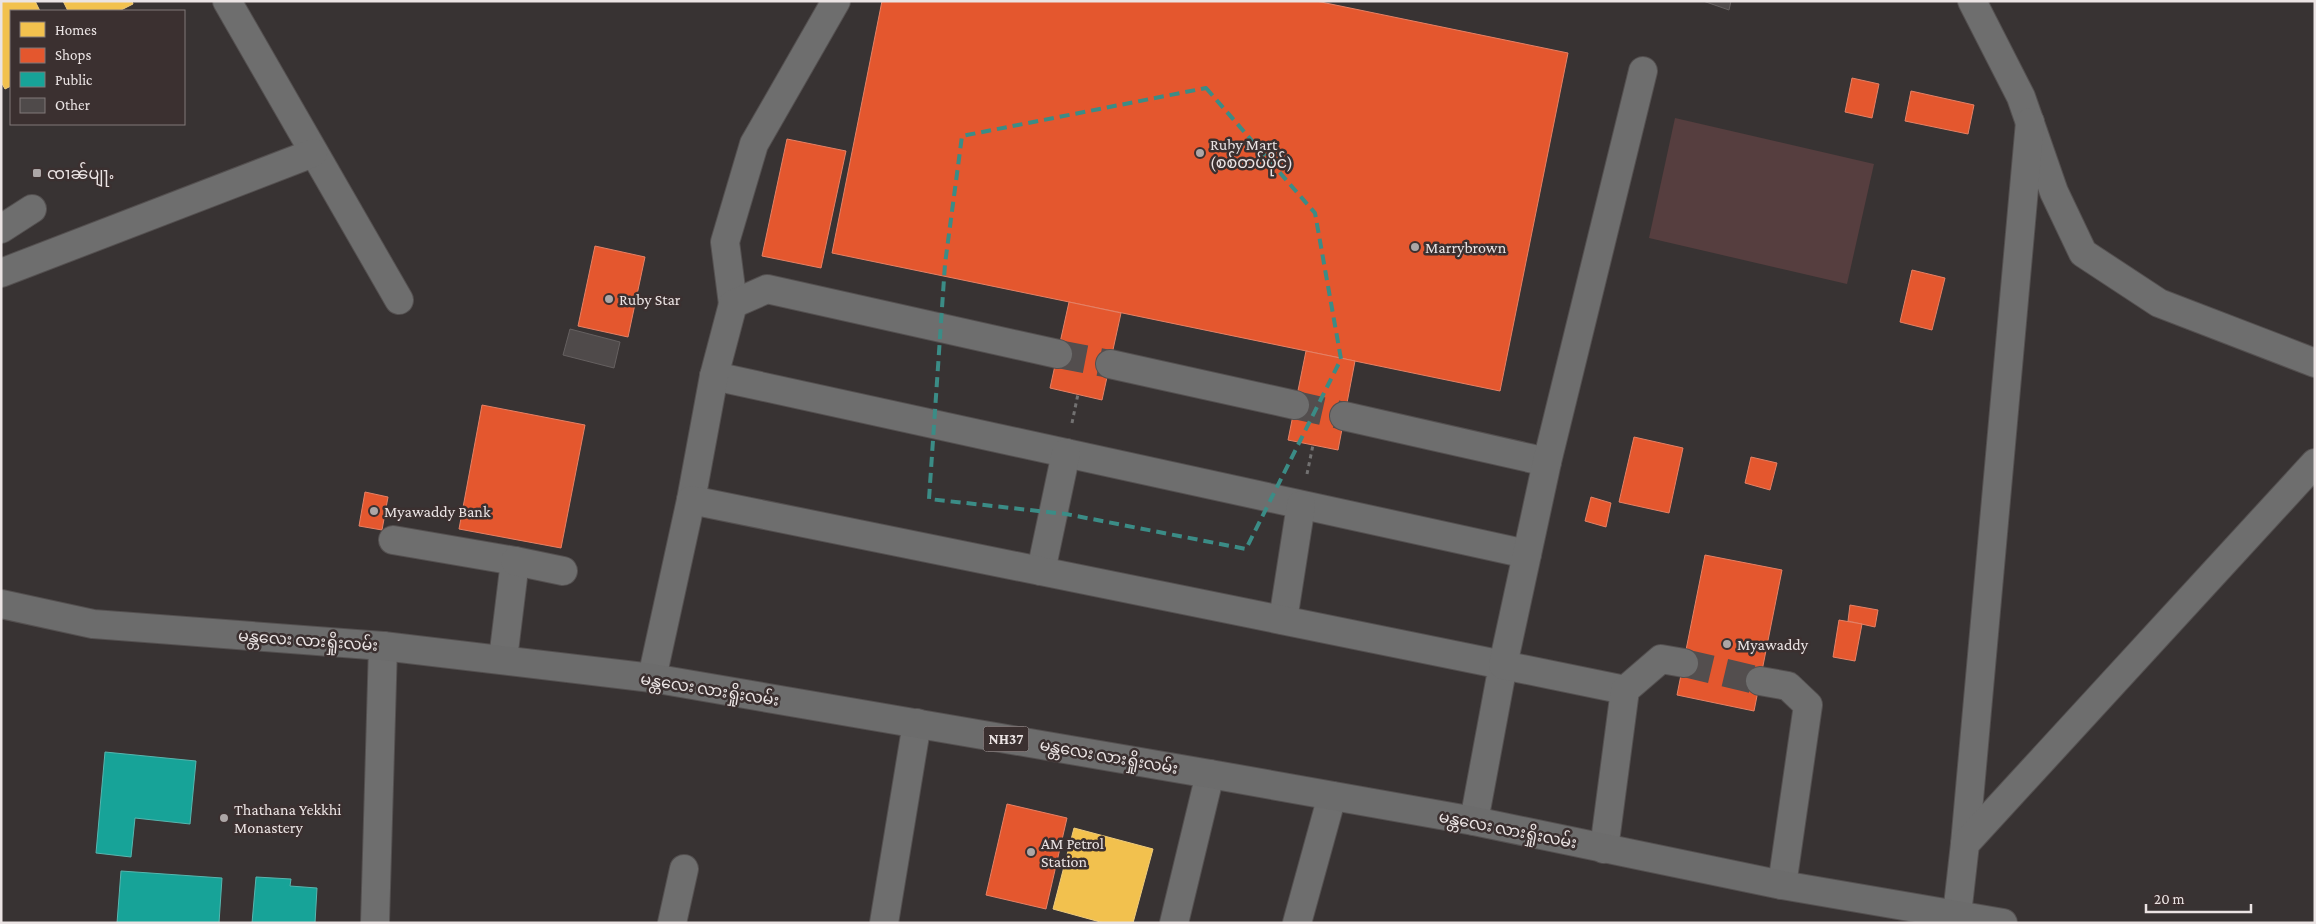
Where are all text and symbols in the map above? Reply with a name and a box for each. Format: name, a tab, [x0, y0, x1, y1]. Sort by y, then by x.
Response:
legend	[10, 10, 185, 125]
text: Homes	[55, 22, 97, 38]
text: Shops	[55, 47, 91, 64]
text: Public	[55, 72, 93, 88]
text: Other	[55, 97, 91, 113]
place label: Ruby Mart (စစ်တပ်ပိုင်)	[1210, 136, 1293, 177]
marker: Ruby Mart (စစ်တပ်ပိုင်)	[1194, 147, 1206, 159]
place label: ၸၢၼ်ပျႃႉ	[47, 162, 114, 187]
marker: ၸၢၼ်ပျႃႉ	[31, 167, 43, 179]
place label: Marrybrown	[1425, 239, 1507, 257]
marker: Marrybrown	[1409, 241, 1421, 253]
place label: Ruby Star	[619, 291, 681, 309]
marker: Ruby Star	[603, 293, 615, 305]
place label: Myawaddy Bank	[384, 503, 491, 521]
marker: Myawaddy Bank	[368, 505, 380, 517]
street label: မန္တလေး လားရှိုးလမ်း	[237, 624, 379, 659]
place label: Myawaddy	[1737, 636, 1809, 654]
marker: Myawaddy	[1721, 638, 1733, 650]
street label: မန္တလေး လားရှိုးလမ်း	[639, 667, 781, 714]
road number: NH37	[984, 726, 1028, 752]
street label: မန္တလေး လားရှိုးလမ်း	[1038, 733, 1180, 782]
place label: Thathana Yekkhi Monastery	[234, 801, 341, 837]
street label: မန္တလေး လားရှိုးလမ်း	[1437, 805, 1579, 856]
marker: Thathana Yekkhi Monastery	[218, 812, 230, 824]
place label: AM Petrol Station	[1041, 835, 1104, 870]
marker: AM Petrol Station	[1025, 846, 1037, 858]
scale bar	[2146, 882, 2251, 914]
text: 20 m	[2154, 891, 2185, 907]

